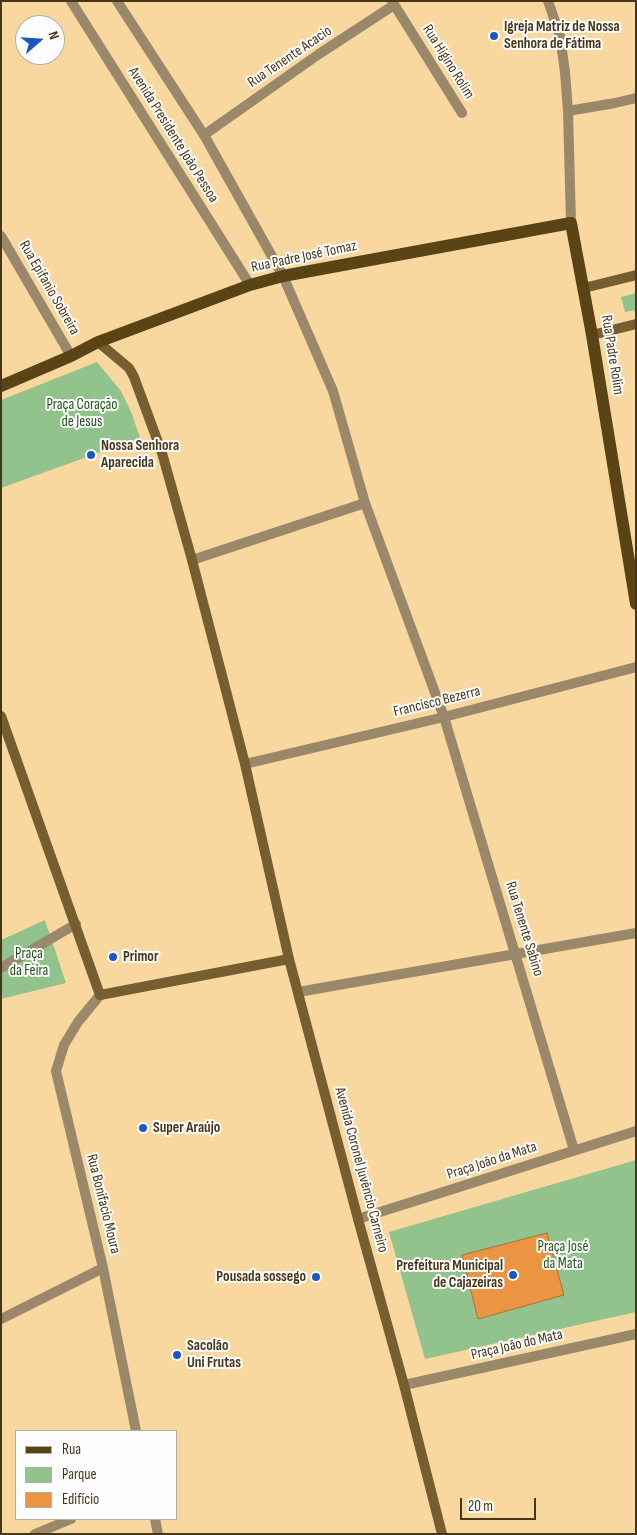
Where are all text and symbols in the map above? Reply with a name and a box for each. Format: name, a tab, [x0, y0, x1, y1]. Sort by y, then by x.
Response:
north arrow	[15, 15, 65, 65]
place label: Igreja Matriz de Nossa Senhora de Fátima	[504, 18, 620, 53]
street label: Rua Tenente Acacio	[245, 22, 335, 92]
street label: Rua Higino Rolim	[418, 22, 478, 102]
text: N	[44, 29, 63, 42]
marker: Igreja Matriz de Nossa Senhora de Fátima	[488, 30, 500, 42]
street label: Avenida Presidente Joāo Pessoa	[124, 64, 222, 206]
street label: Rua Padre José Tomaz	[250, 237, 358, 277]
street label: Rua Epifanio Sobreira	[15, 238, 83, 338]
street label: Rua Padre Rolim	[597, 314, 627, 396]
park label: Praça Coração de Jesus	[46, 396, 118, 431]
place label: Nossa Senhora Aparecida	[101, 437, 179, 472]
marker: Nossa Senhora Aparecida	[85, 449, 97, 461]
street label: Francisco Bezerra	[392, 683, 482, 721]
street label: Rua Tenente Sabino	[501, 879, 547, 979]
park label: Praça da Feira	[10, 945, 48, 980]
place label: Primor	[123, 948, 159, 966]
marker: Primor	[107, 951, 119, 963]
street label: Avenida Coronel Juvêncio Carneiro	[330, 1085, 392, 1255]
place label: Super Araújo	[153, 1119, 220, 1137]
marker: Super Araújo	[137, 1122, 149, 1134]
street label: Praça João da Mata	[445, 1138, 539, 1184]
street label: Rua Bonifacio Moura	[82, 1152, 124, 1256]
park label: Praça José da Mata	[538, 1238, 588, 1273]
place label: Prefeitura Municipal de Cajazeiras	[396, 1257, 503, 1292]
place label: Pousada sossego	[216, 1268, 306, 1286]
marker: Prefeitura Municipal de Cajazeiras	[507, 1269, 519, 1281]
marker: Pousada sossego	[310, 1271, 322, 1283]
street label: Praça João do Mata	[469, 1326, 565, 1364]
place label: Sacolão Uni Frutas	[187, 1337, 241, 1372]
marker: Sacolão Uni Frutas	[171, 1349, 183, 1361]
legend	[15, 1430, 178, 1520]
text: Rua	[62, 1440, 81, 1459]
text: Parque	[62, 1465, 97, 1484]
scale bar	[462, 1488, 538, 1520]
text: Edifício	[62, 1490, 99, 1509]
text: 20 m	[468, 1497, 493, 1516]

